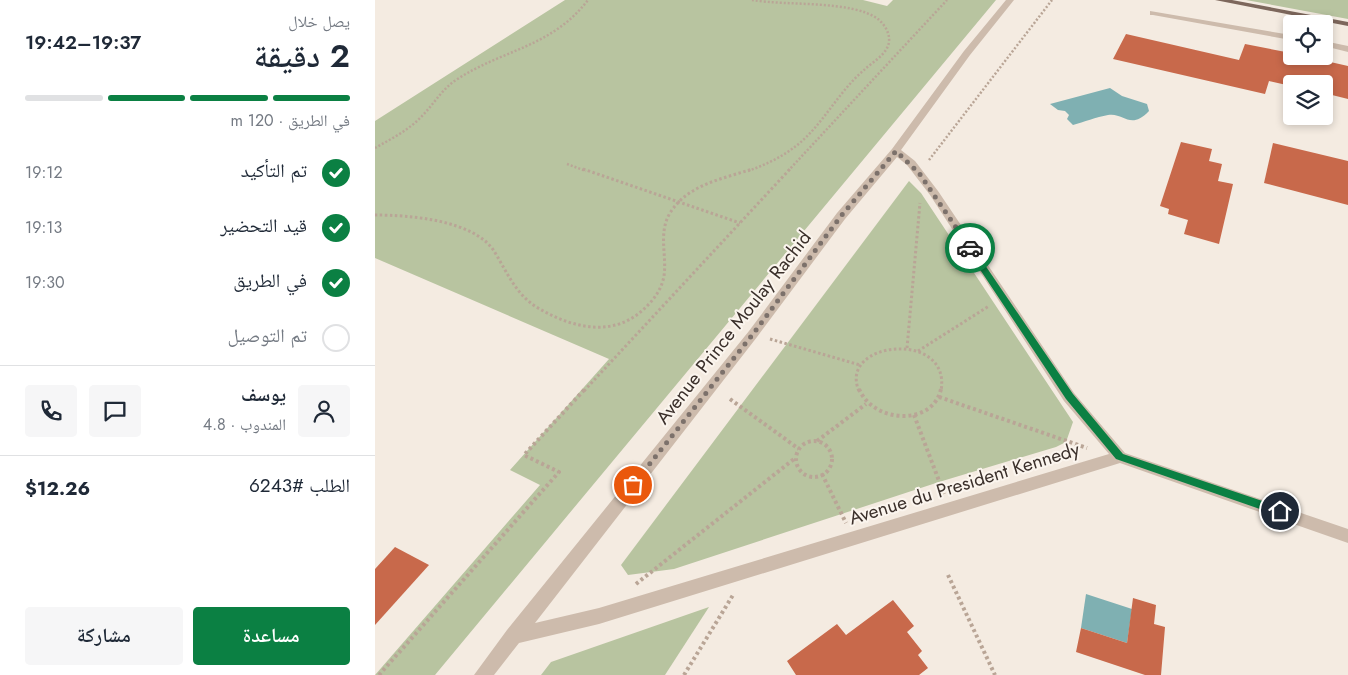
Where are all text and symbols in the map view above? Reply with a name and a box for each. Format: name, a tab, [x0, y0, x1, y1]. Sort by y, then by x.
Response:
text: يصل خلال	[288, 10, 350, 33]
map controls	[1283, 15, 1333, 125]
button: locate	[1283, 15, 1333, 65]
text: 19:37–19:42	[25, 29, 141, 56]
text: 2 دقيقة	[254, 33, 350, 79]
button: layers	[1283, 75, 1333, 125]
text: في الطريق · 120 m	[230, 109, 350, 132]
text: تم التأكيد	[241, 157, 307, 184]
icon: check	[322, 159, 350, 187]
text: 19:12	[25, 161, 63, 184]
text: قيد التحضير	[220, 212, 307, 239]
icon: check	[322, 214, 350, 242]
text: 19:13	[25, 216, 62, 239]
courier	[945, 223, 995, 273]
street label: Avenue Prince Moulay Rachid	[649, 225, 818, 430]
icon: car	[956, 234, 984, 262]
text: في الطريق	[233, 267, 307, 294]
icon: check	[322, 269, 350, 297]
text: 19:30	[25, 271, 65, 294]
text: تم التوصيل	[227, 322, 307, 349]
text: يوسف	[241, 381, 286, 408]
button: phone	[25, 385, 77, 437]
button: chat	[89, 385, 141, 437]
button: person	[298, 385, 350, 437]
text: المندوب · 4.8	[203, 413, 286, 436]
street label: Avenue du President Kennedy	[846, 435, 1083, 531]
pin	[612, 464, 654, 506]
icon: bag	[619, 471, 647, 499]
text: الطلب #6243	[249, 472, 350, 499]
text: $12.26	[25, 475, 90, 502]
pin	[1259, 490, 1301, 532]
icon: home	[1266, 497, 1294, 525]
button: مشاركة	[25, 607, 183, 665]
button: مساعدة	[193, 607, 350, 665]

